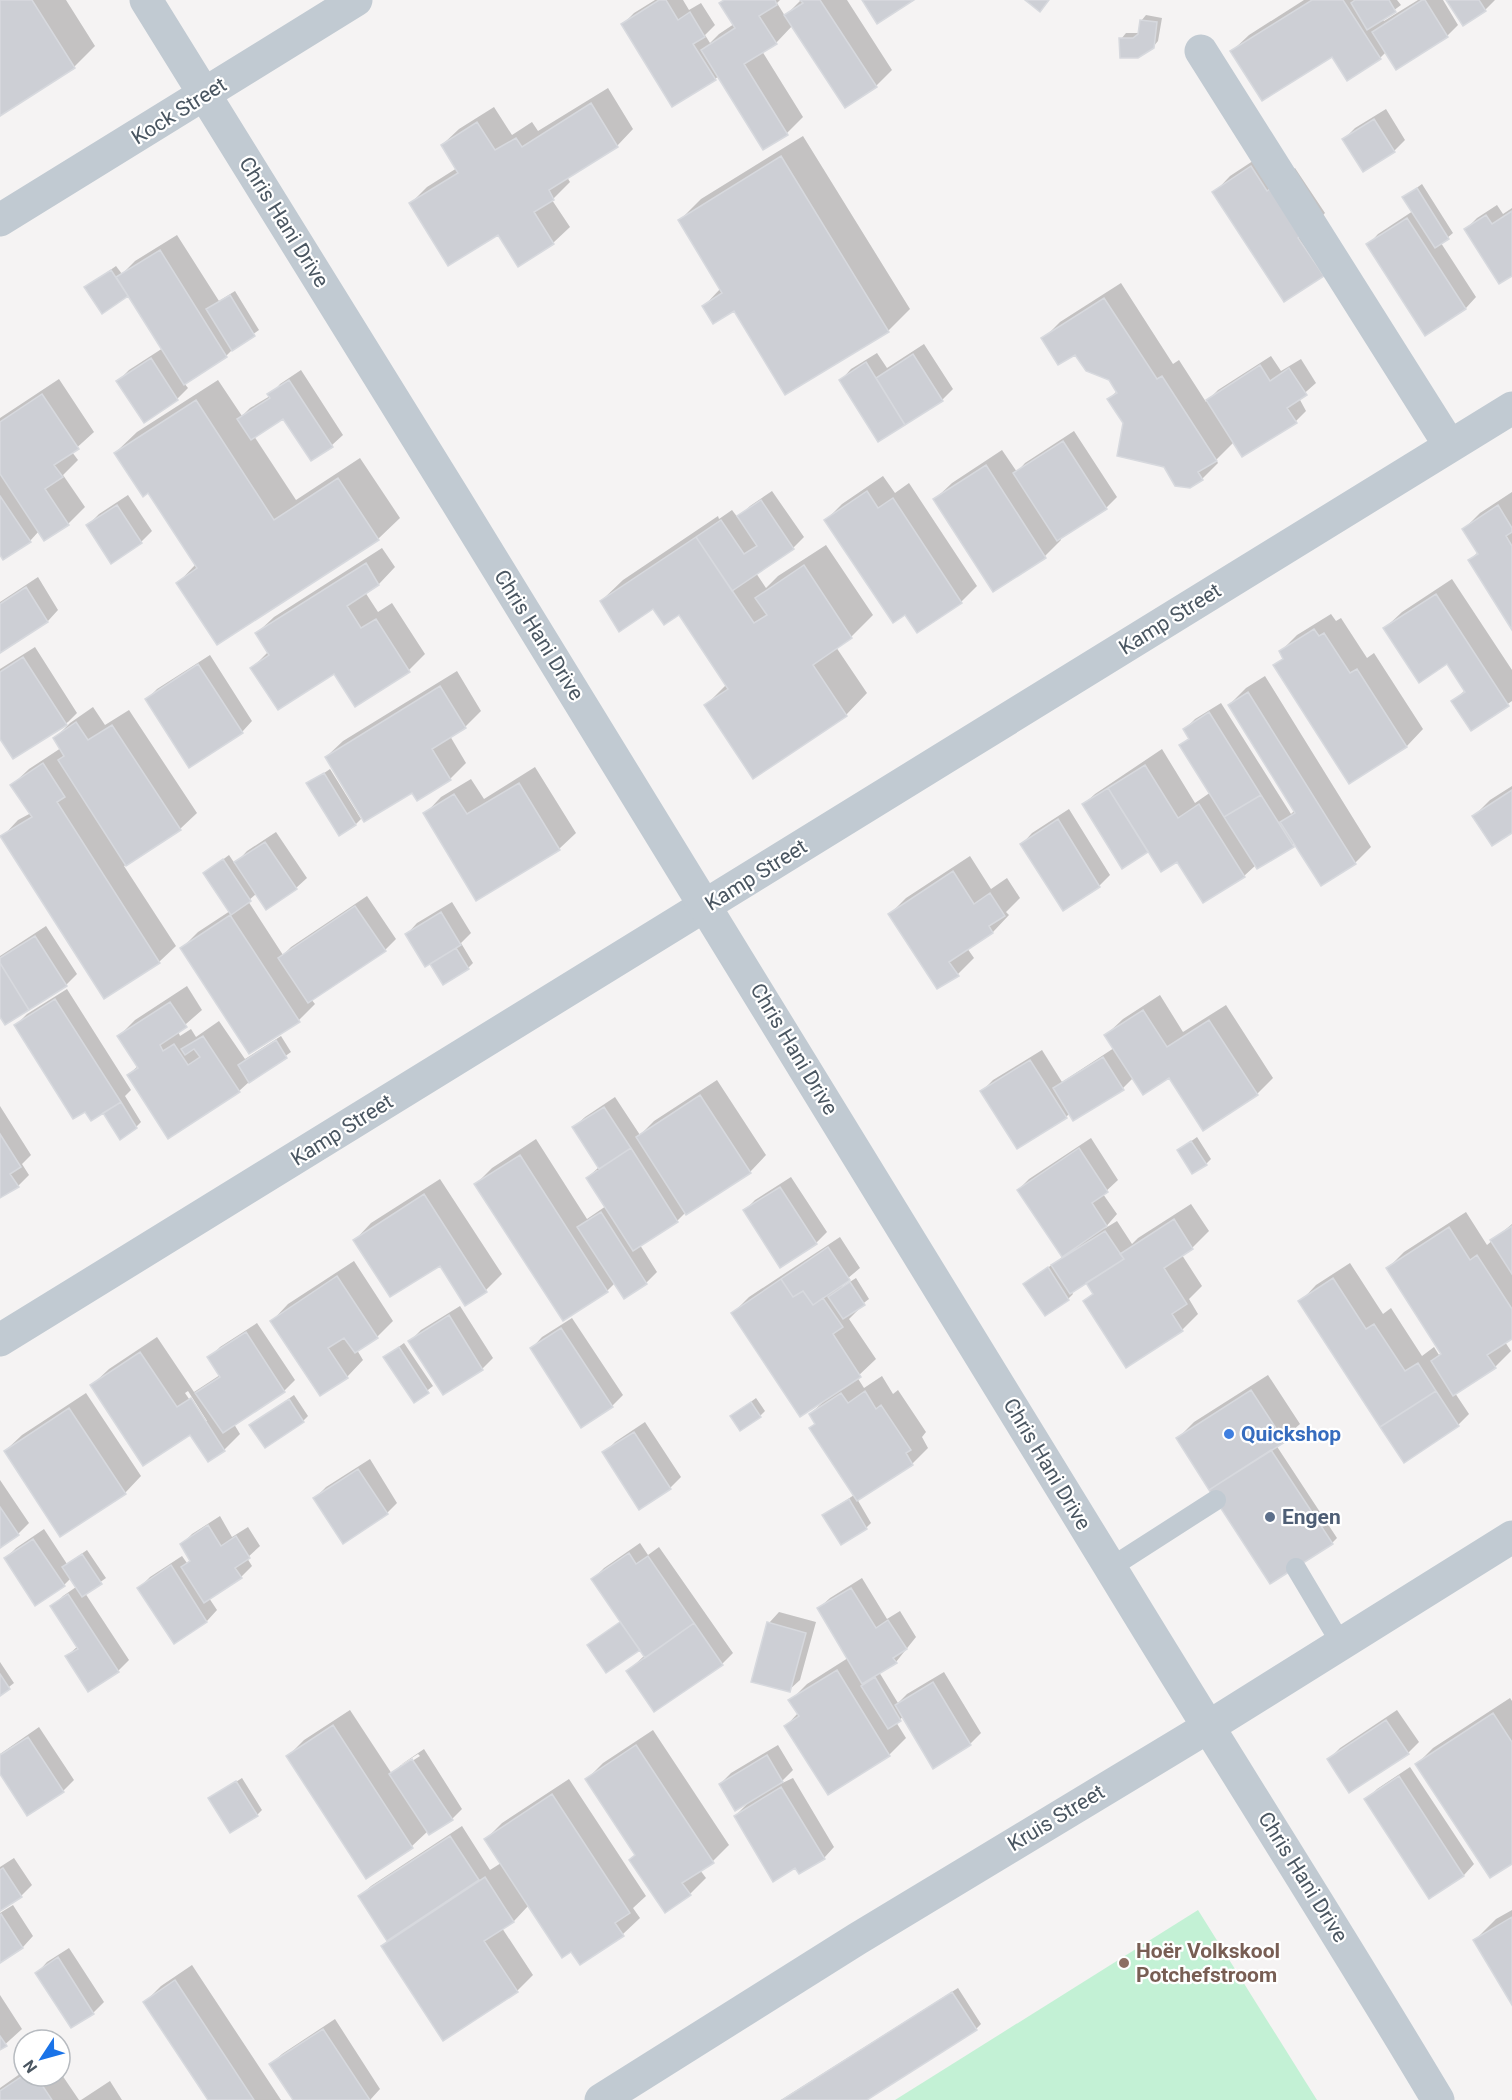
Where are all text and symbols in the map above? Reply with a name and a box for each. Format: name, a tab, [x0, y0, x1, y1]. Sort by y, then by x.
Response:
street label: Kock Street	[127, 72, 231, 150]
street label: Chris Hani Drive	[234, 152, 334, 292]
street label: Chris Hani Drive	[489, 565, 589, 705]
street label: Kamp Street	[1115, 578, 1225, 660]
street label: Kamp Street	[701, 834, 811, 916]
street label: Chris Hani Drive	[745, 979, 843, 1119]
street label: Kamp Street	[287, 1089, 397, 1171]
street label: Chris Hani Drive	[998, 1394, 1096, 1534]
place label: Quickshop	[1241, 1422, 1341, 1446]
marker: Quickshop	[1222, 1427, 1236, 1441]
place label: Engen	[1282, 1505, 1341, 1529]
marker: Engen	[1263, 1510, 1277, 1524]
street label: Kruis Street	[1003, 1780, 1109, 1856]
street label: Chris Hani Drive	[1253, 1807, 1353, 1947]
place label: Hoër Volkskool Potchefstroom	[1136, 1939, 1280, 1987]
marker: Hoër Volkskool Potchefstroom	[1117, 1956, 1131, 1970]
north arrow	[12, 2028, 72, 2088]
text: N	[19, 2056, 41, 2077]

